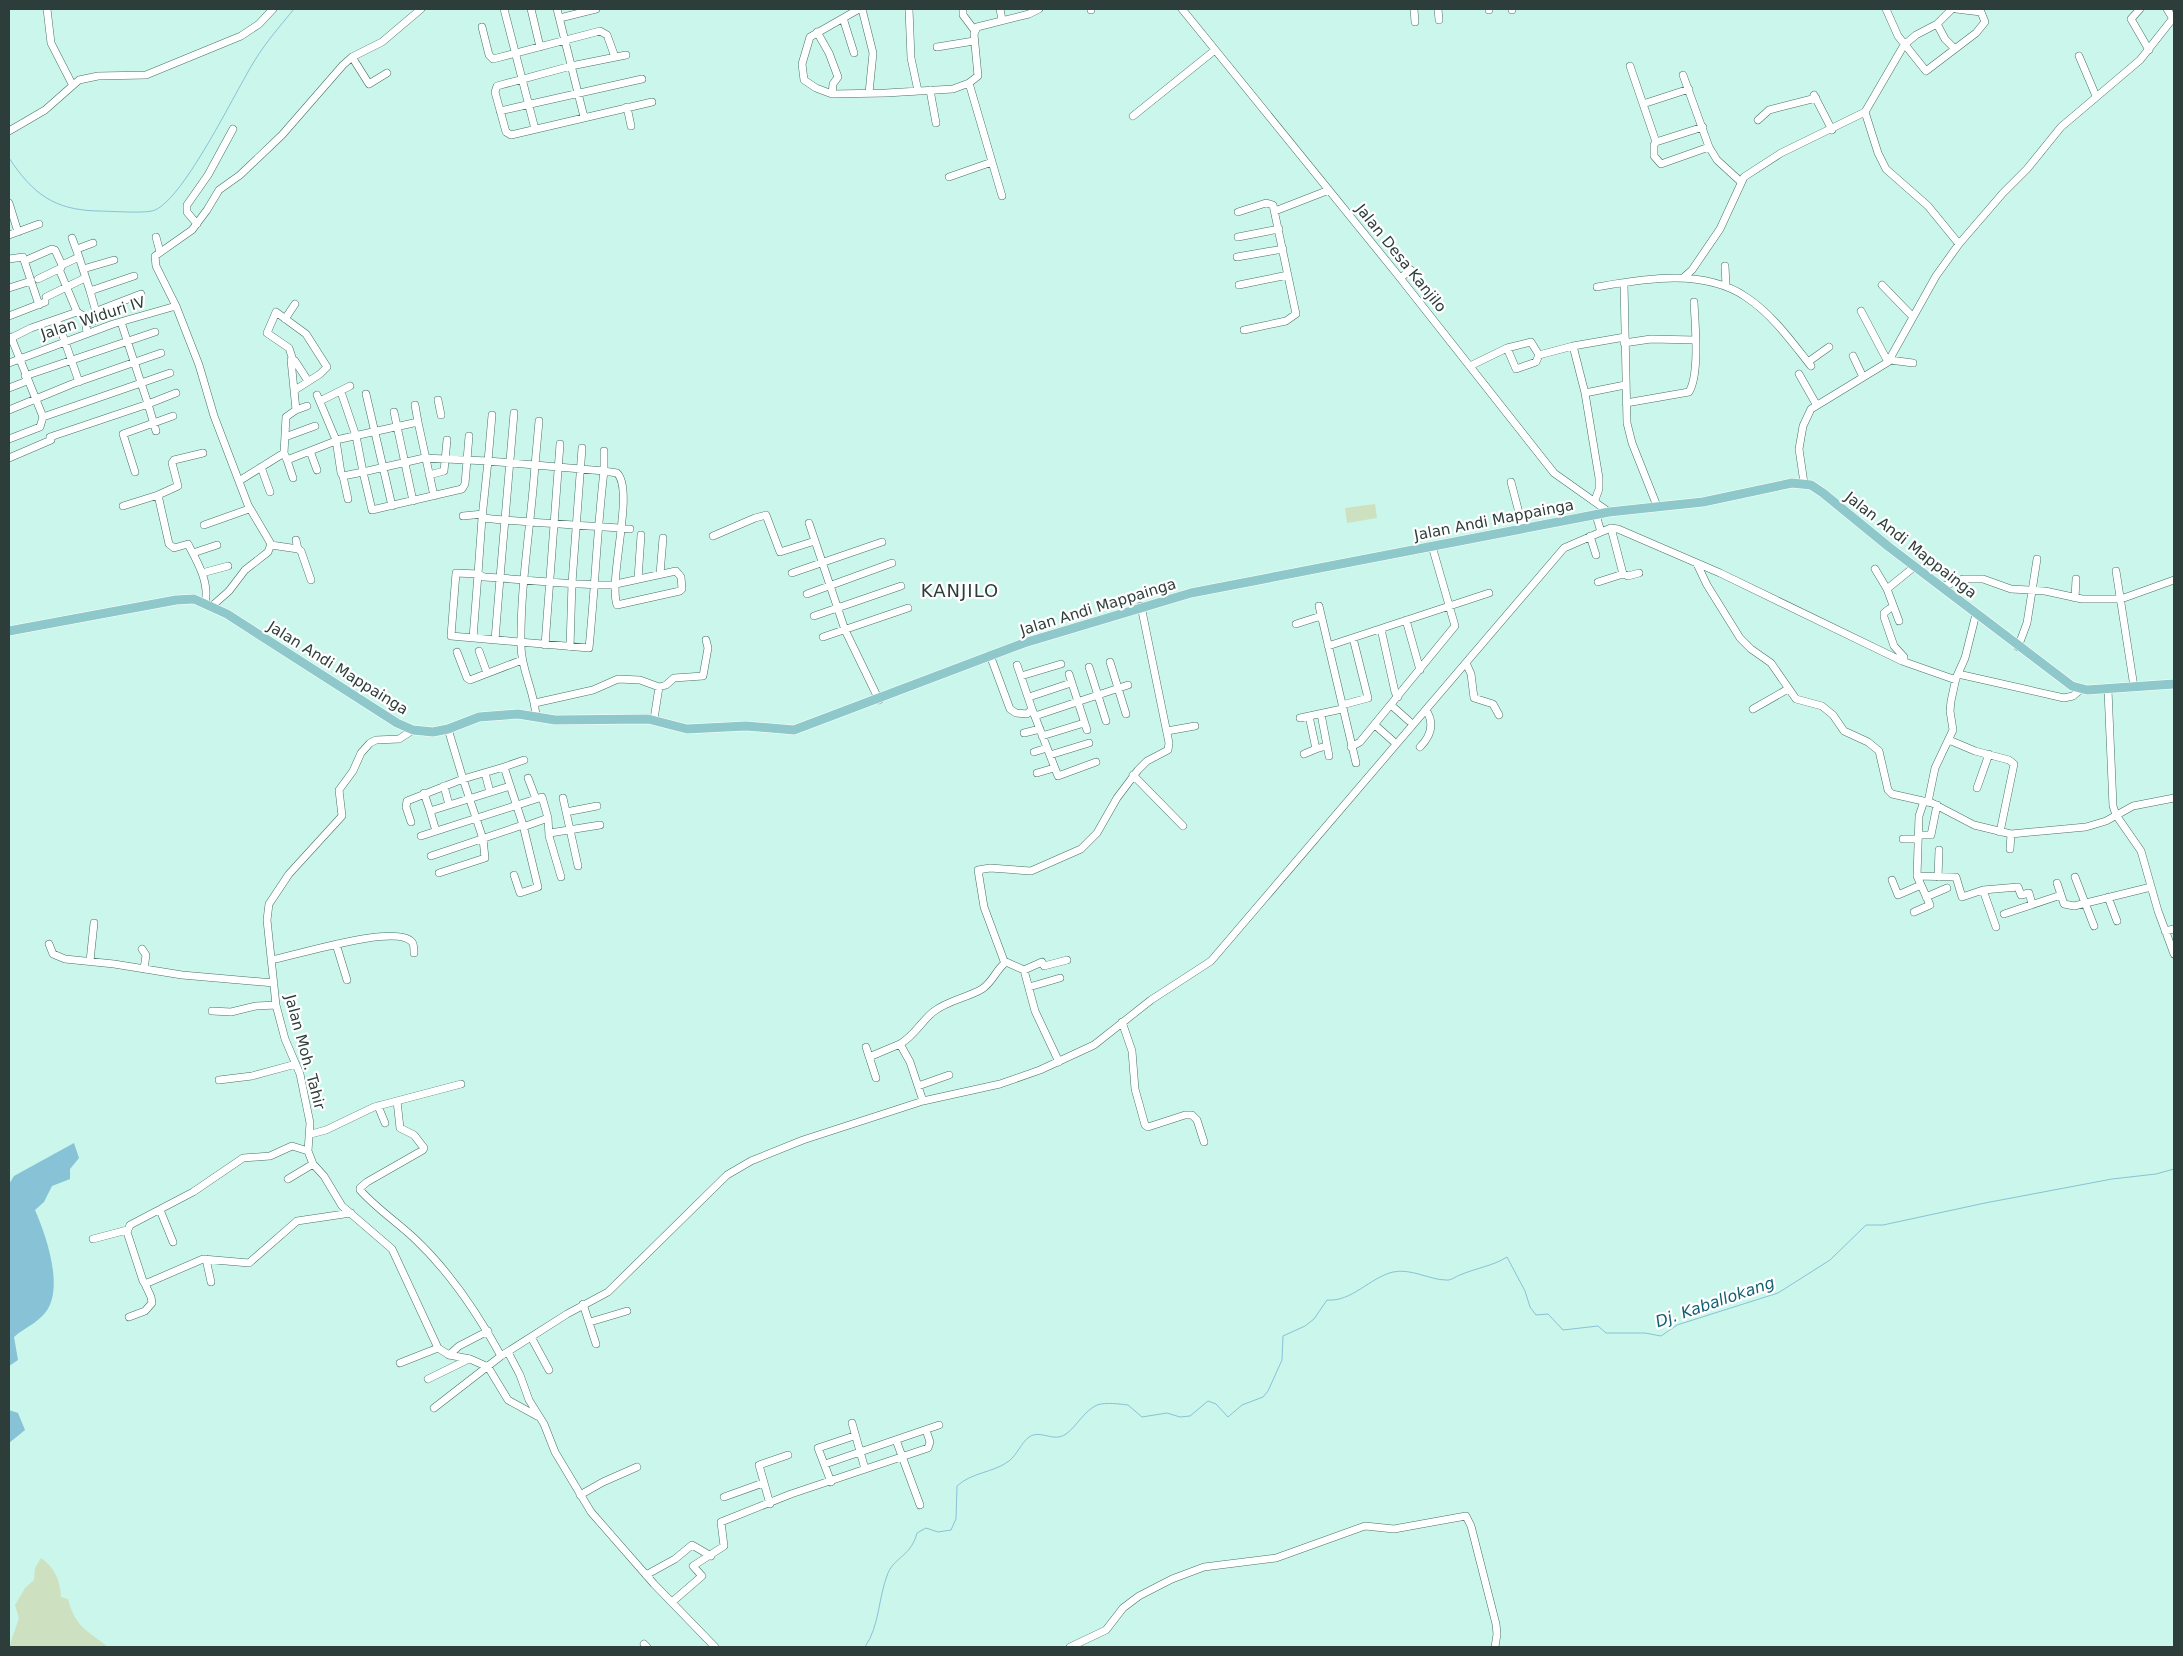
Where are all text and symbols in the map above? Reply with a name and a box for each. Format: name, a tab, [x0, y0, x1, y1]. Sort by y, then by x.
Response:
street label: Jalan Desa Kanjilo	[1351, 200, 1450, 316]
street label: Jalan Widuri IV	[38, 292, 148, 344]
street label: Jalan Andi Mappainga	[1841, 487, 1980, 602]
street label: Jalan Andi Mappainga	[1412, 496, 1575, 545]
street label: Jalan Andi Mappainga	[1017, 575, 1178, 640]
district label: KANJILO	[921, 580, 999, 601]
street label: Jalan Andi Mappainga	[264, 617, 412, 719]
street label: Jalan Moh. Tahir	[281, 992, 329, 1112]
water label: Dj. Kaballokang	[1653, 1273, 1777, 1331]

